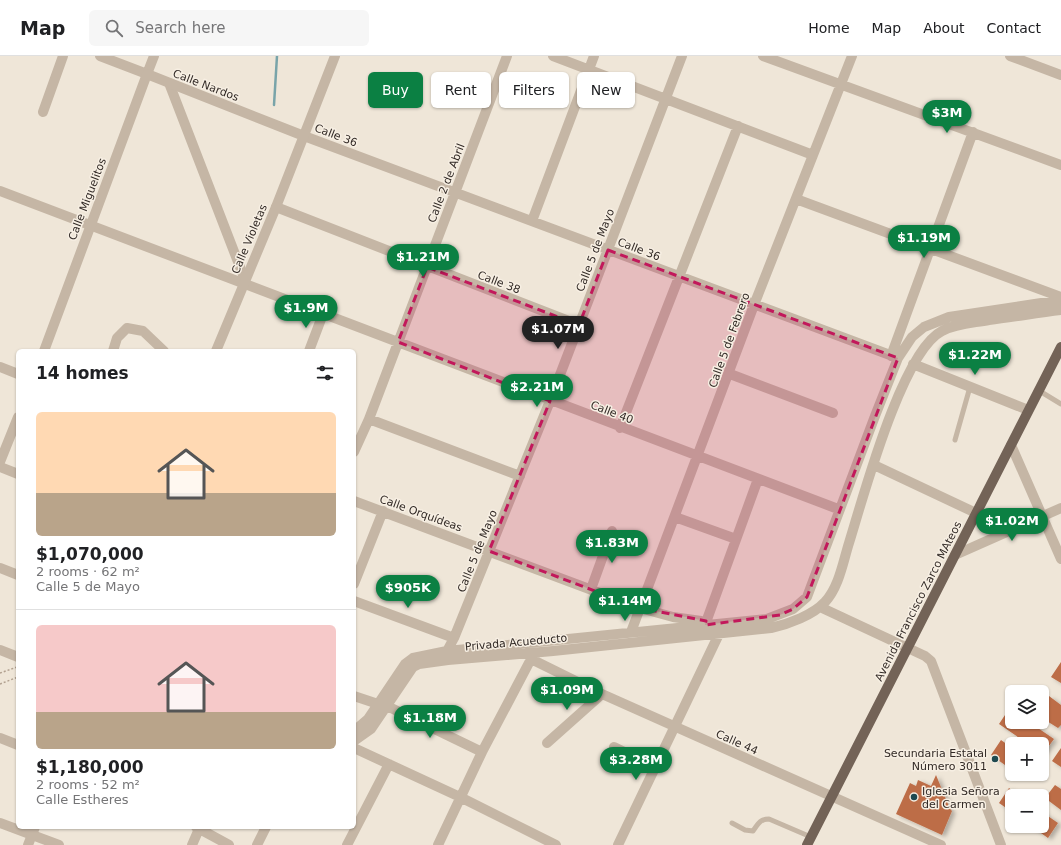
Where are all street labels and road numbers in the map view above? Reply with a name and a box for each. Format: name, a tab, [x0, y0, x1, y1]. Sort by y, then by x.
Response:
street label: Calle Nardos	[171, 67, 241, 104]
street label: Calle 36	[313, 121, 359, 150]
street label: Calle 2 de Abril	[425, 142, 468, 225]
street label: Calle Miguelitos	[66, 156, 109, 242]
street label: Calle Violetas	[229, 202, 270, 276]
street label: Calle 5 de Mayo	[574, 207, 617, 294]
street label: Calle 36	[616, 235, 662, 264]
street label: Calle 38	[476, 268, 522, 297]
street label: Calle 5 de Febrero	[706, 291, 753, 389]
street label: Calle 40	[589, 398, 635, 427]
street label: Calle Orquídeas	[378, 492, 464, 535]
street label: Calle 5 de Mayo	[455, 508, 500, 594]
street label: Avenida Francisco Zarco MAteos	[872, 519, 965, 683]
street label: Privada Acueducto	[464, 632, 568, 653]
street label: Calle 44	[714, 727, 760, 758]

